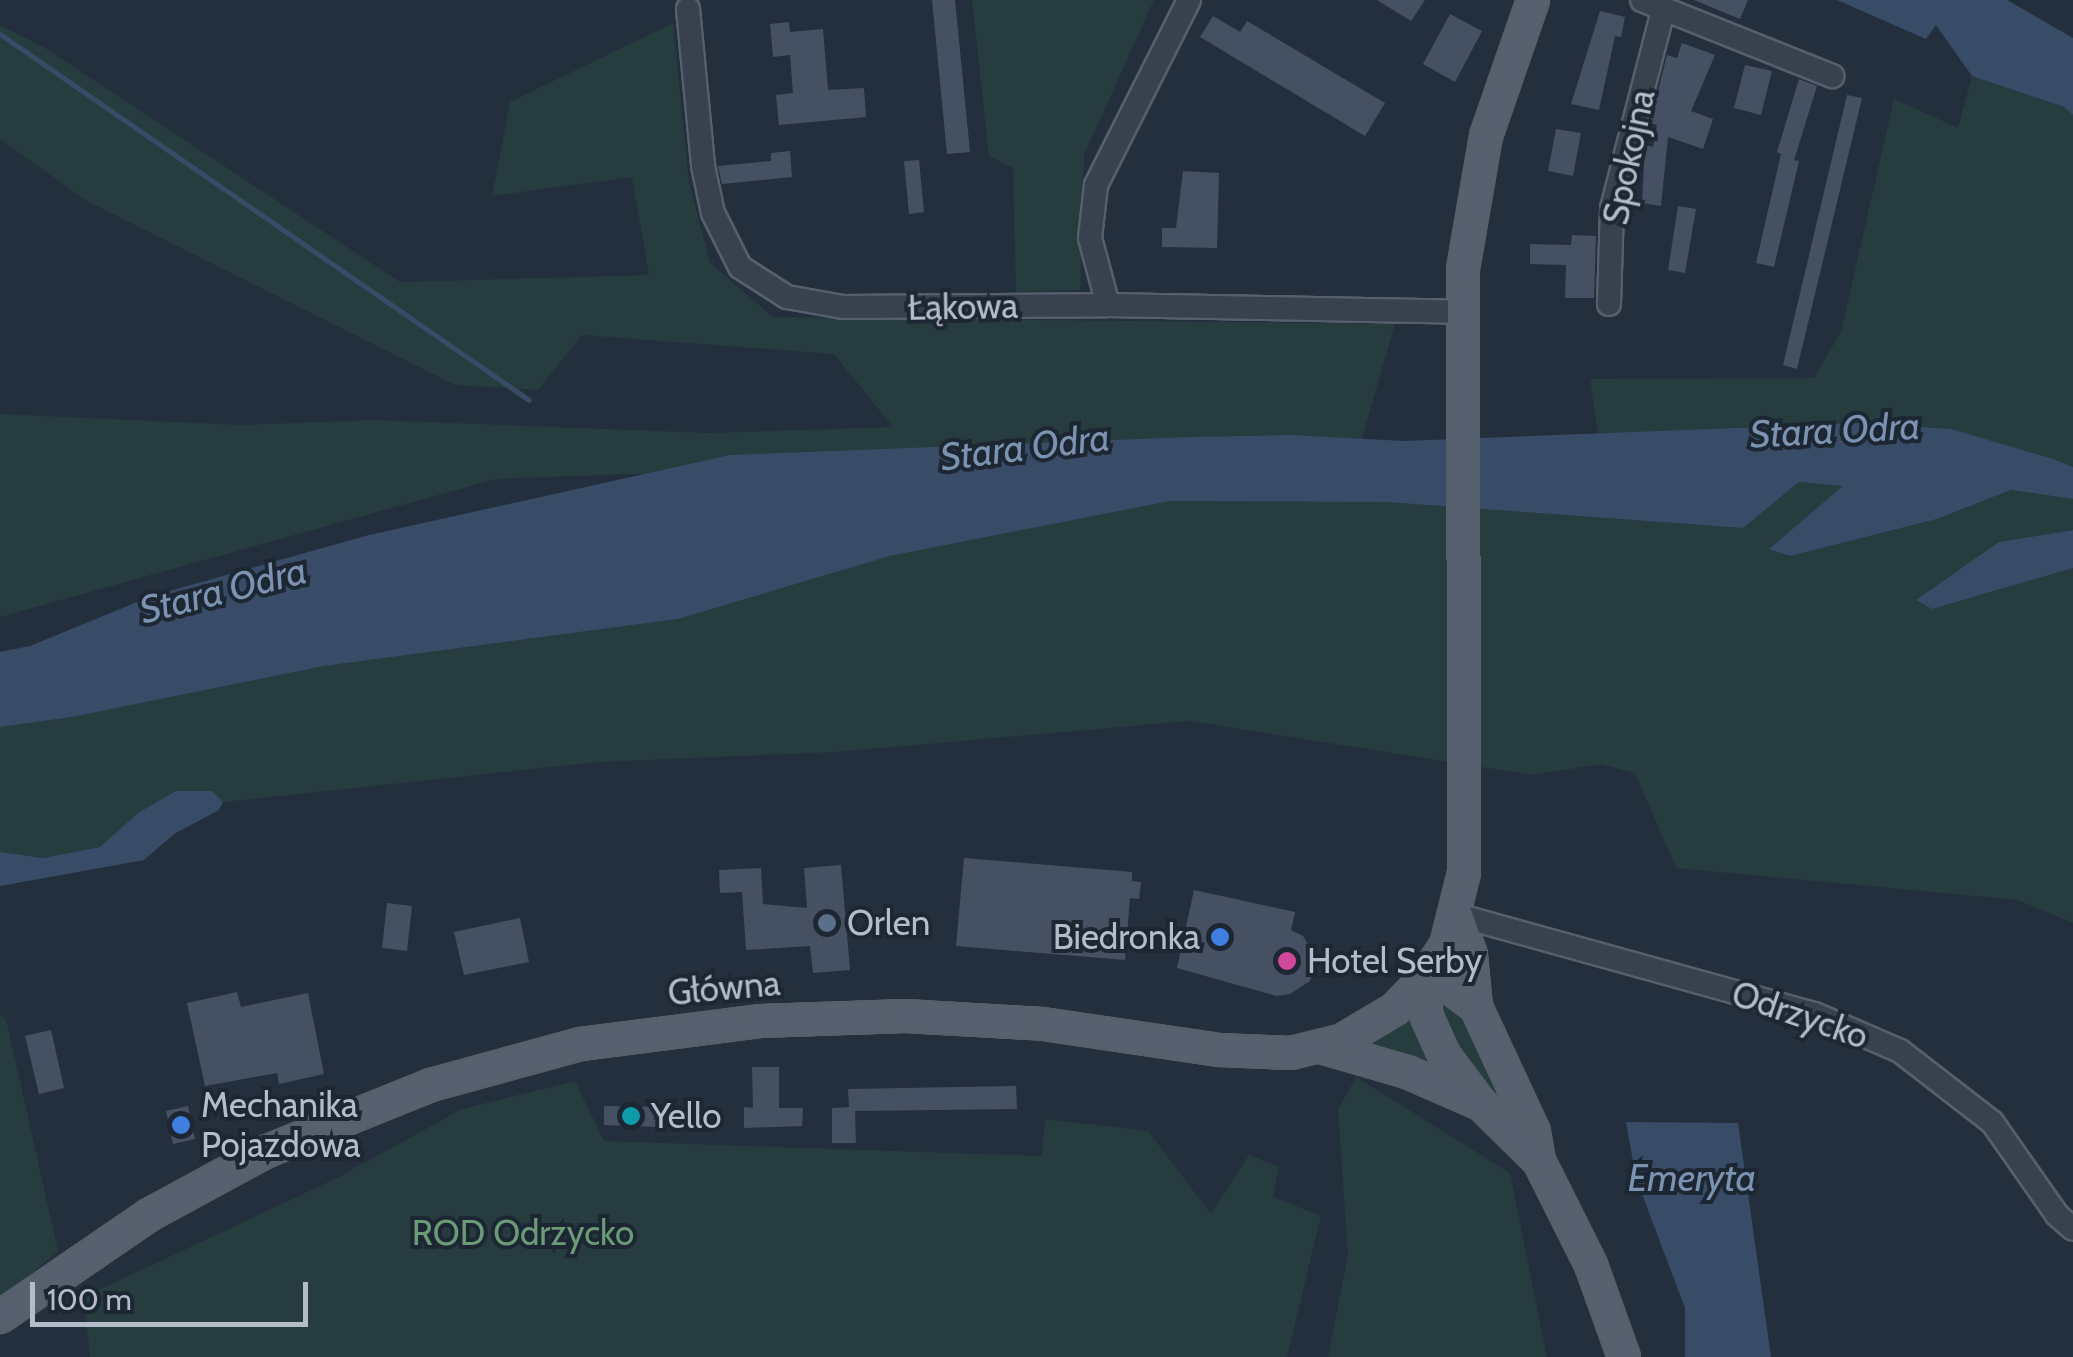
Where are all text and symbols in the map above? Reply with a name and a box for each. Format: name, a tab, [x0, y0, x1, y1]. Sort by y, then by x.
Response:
street label: Spokojna	[1594, 86, 1664, 228]
street label: Łąkowa	[907, 285, 1019, 329]
water label: Stara Odra	[1749, 403, 1921, 457]
water label: Stara Odra	[938, 414, 1112, 480]
water label: Stara Odra	[135, 547, 311, 633]
place label: Orlen	[847, 902, 930, 944]
marker: Orlen	[816, 912, 838, 934]
place label: Biedronka	[1053, 916, 1200, 958]
marker: Biedronka	[1209, 926, 1231, 948]
place label: Hotel Serby	[1307, 940, 1482, 982]
marker: Hotel Serby	[1276, 950, 1298, 972]
street label: Główna	[666, 962, 782, 1014]
street label: Odrzycko	[1726, 972, 1874, 1058]
place label: Mechanika Pojazdowa	[201, 1084, 361, 1166]
place label: Yello	[651, 1095, 721, 1137]
marker: Yello	[620, 1105, 642, 1127]
marker: Mechanika Pojazdowa	[170, 1114, 192, 1136]
water label: Emeryta	[1628, 1155, 1756, 1201]
park label: ROD Odrzycko	[412, 1212, 634, 1254]
scale bar	[35, 1262, 312, 1324]
text: 100 m	[47, 1281, 132, 1318]

